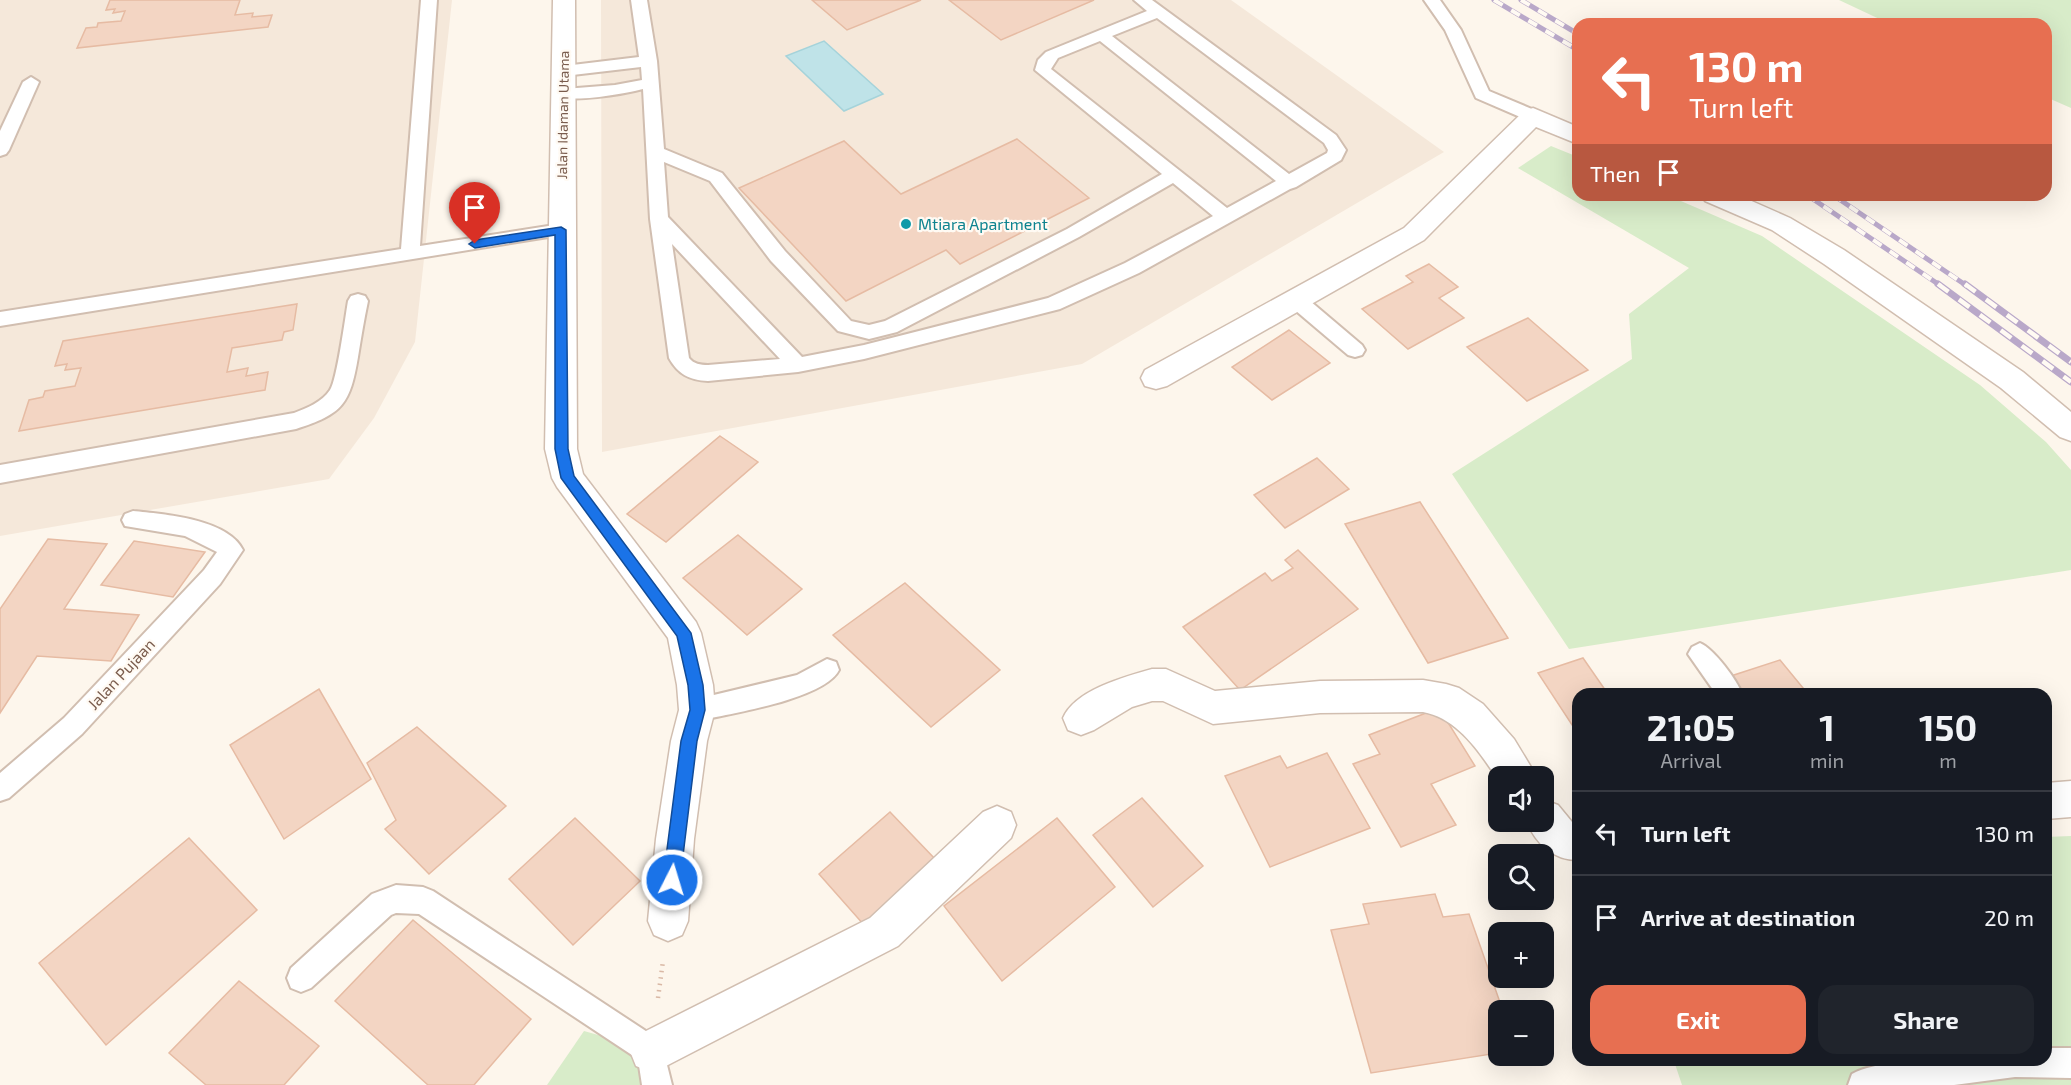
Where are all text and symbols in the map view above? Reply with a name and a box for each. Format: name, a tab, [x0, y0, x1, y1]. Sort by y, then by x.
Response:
text: 130 m	[1689, 40, 1804, 90]
icon: left	[1590, 42, 1668, 120]
street label: Jalan Idaman Utama	[553, 51, 572, 179]
text: Turn left	[1689, 91, 1793, 123]
icon: arrive	[1652, 156, 1685, 189]
text: Then	[1590, 160, 1640, 186]
pin	[449, 182, 500, 244]
icon: arrive	[458, 191, 491, 224]
place label: Mtiara Apartment	[918, 214, 1048, 233]
marker: Mtiara Apartment	[899, 217, 913, 231]
street label: Jalan Pujaan	[83, 634, 159, 714]
text: 21:05	[1647, 705, 1735, 748]
text: 1	[1819, 705, 1835, 748]
text: 150	[1919, 705, 1977, 748]
text: Arrival	[1661, 748, 1721, 772]
text: min	[1810, 748, 1844, 772]
text: m	[1939, 748, 1957, 772]
map controls	[1488, 766, 1554, 1066]
button: sound	[1488, 766, 1554, 832]
icon: left	[1590, 817, 1623, 850]
text: Turn left	[1641, 820, 1730, 846]
text: 130 m	[1976, 820, 2034, 846]
button: search	[1488, 844, 1554, 910]
position arrow	[640, 848, 704, 912]
icon: arrive	[1590, 901, 1623, 934]
text: Arrive at destination	[1641, 904, 1855, 930]
text: 20 m	[1984, 904, 2034, 930]
button: +	[1488, 922, 1554, 988]
button: Exit	[1590, 985, 1806, 1054]
button: Share	[1818, 985, 2034, 1054]
button: −	[1488, 1000, 1554, 1066]

